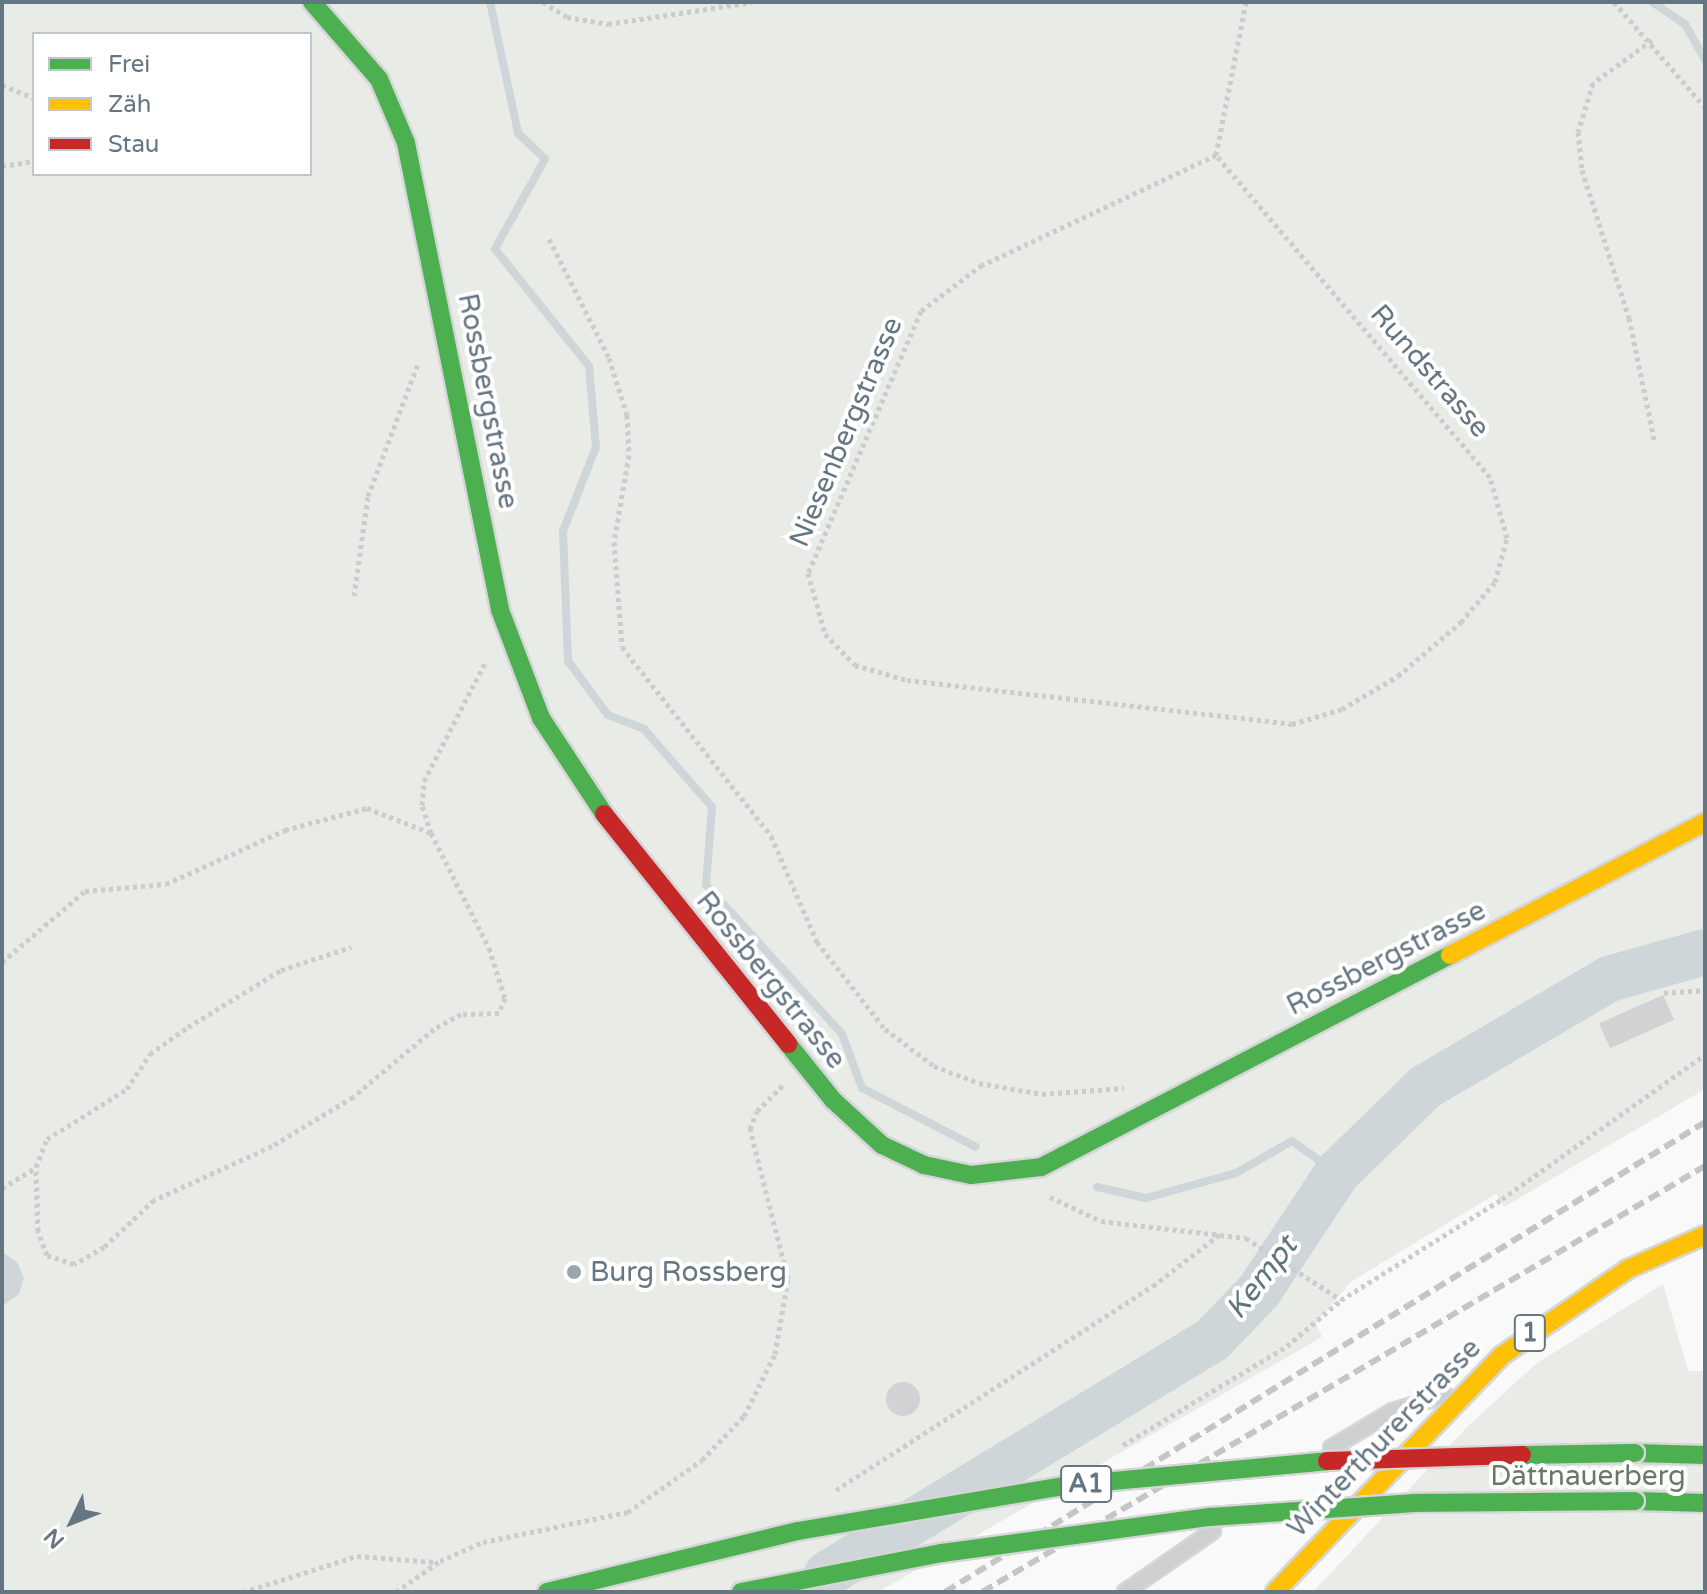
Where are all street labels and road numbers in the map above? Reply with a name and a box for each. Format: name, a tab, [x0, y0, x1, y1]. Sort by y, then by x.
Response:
street label: Rossbergstrasse	[451, 291, 525, 511]
street label: Rundstrasse	[1363, 298, 1497, 444]
street label: Niesenbergstrasse	[782, 312, 910, 552]
street label: Rossbergstrasse	[689, 885, 853, 1075]
street label: Rossbergstrasse	[1281, 893, 1491, 1023]
road number: 1	[1512, 1311, 1548, 1355]
street label: Winterthurerstrasse	[1280, 1332, 1488, 1544]
road number: A1	[1060, 1462, 1112, 1506]

